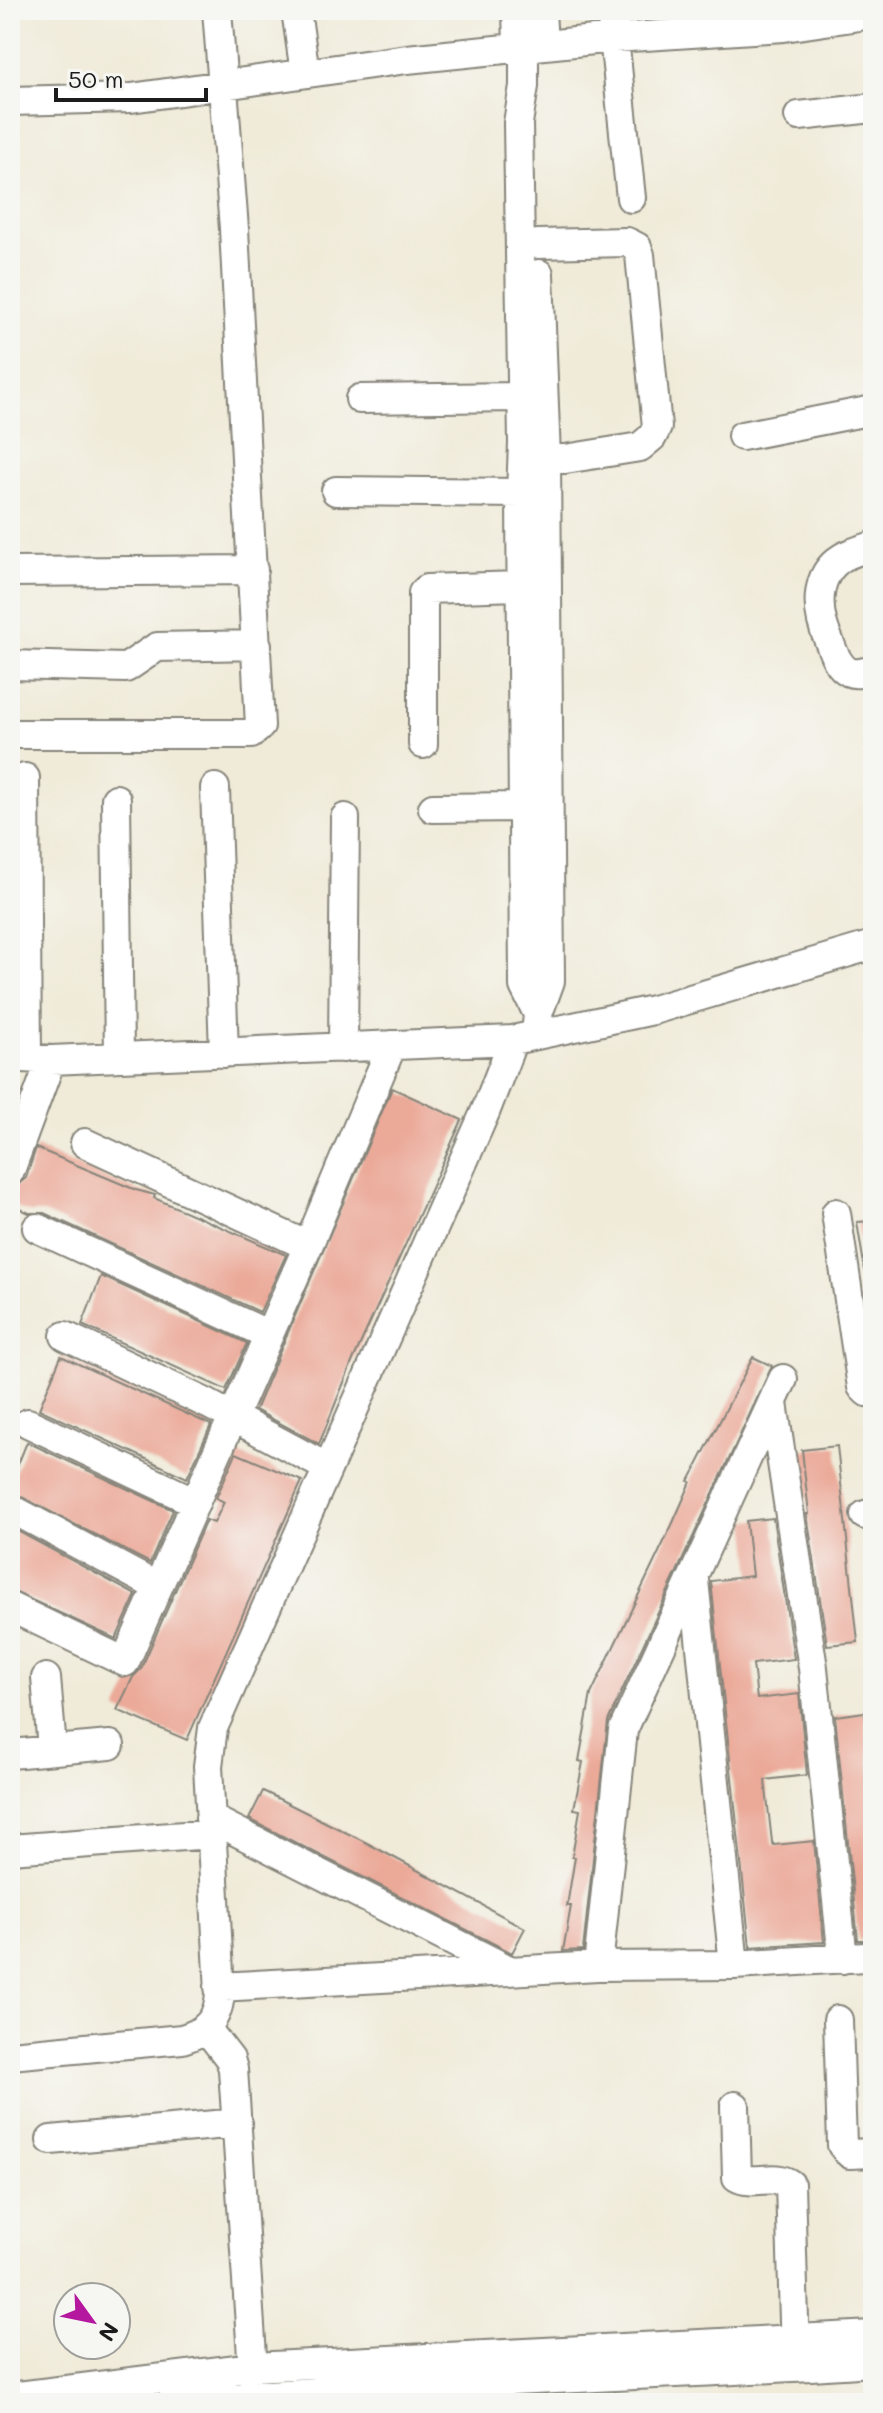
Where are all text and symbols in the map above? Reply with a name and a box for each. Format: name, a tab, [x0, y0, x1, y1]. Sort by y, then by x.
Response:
scale bar	[56, 52, 206, 102]
text: 50 m	[68, 63, 124, 94]
north arrow	[52, 2281, 132, 2361]
text: N	[92, 2317, 126, 2347]

